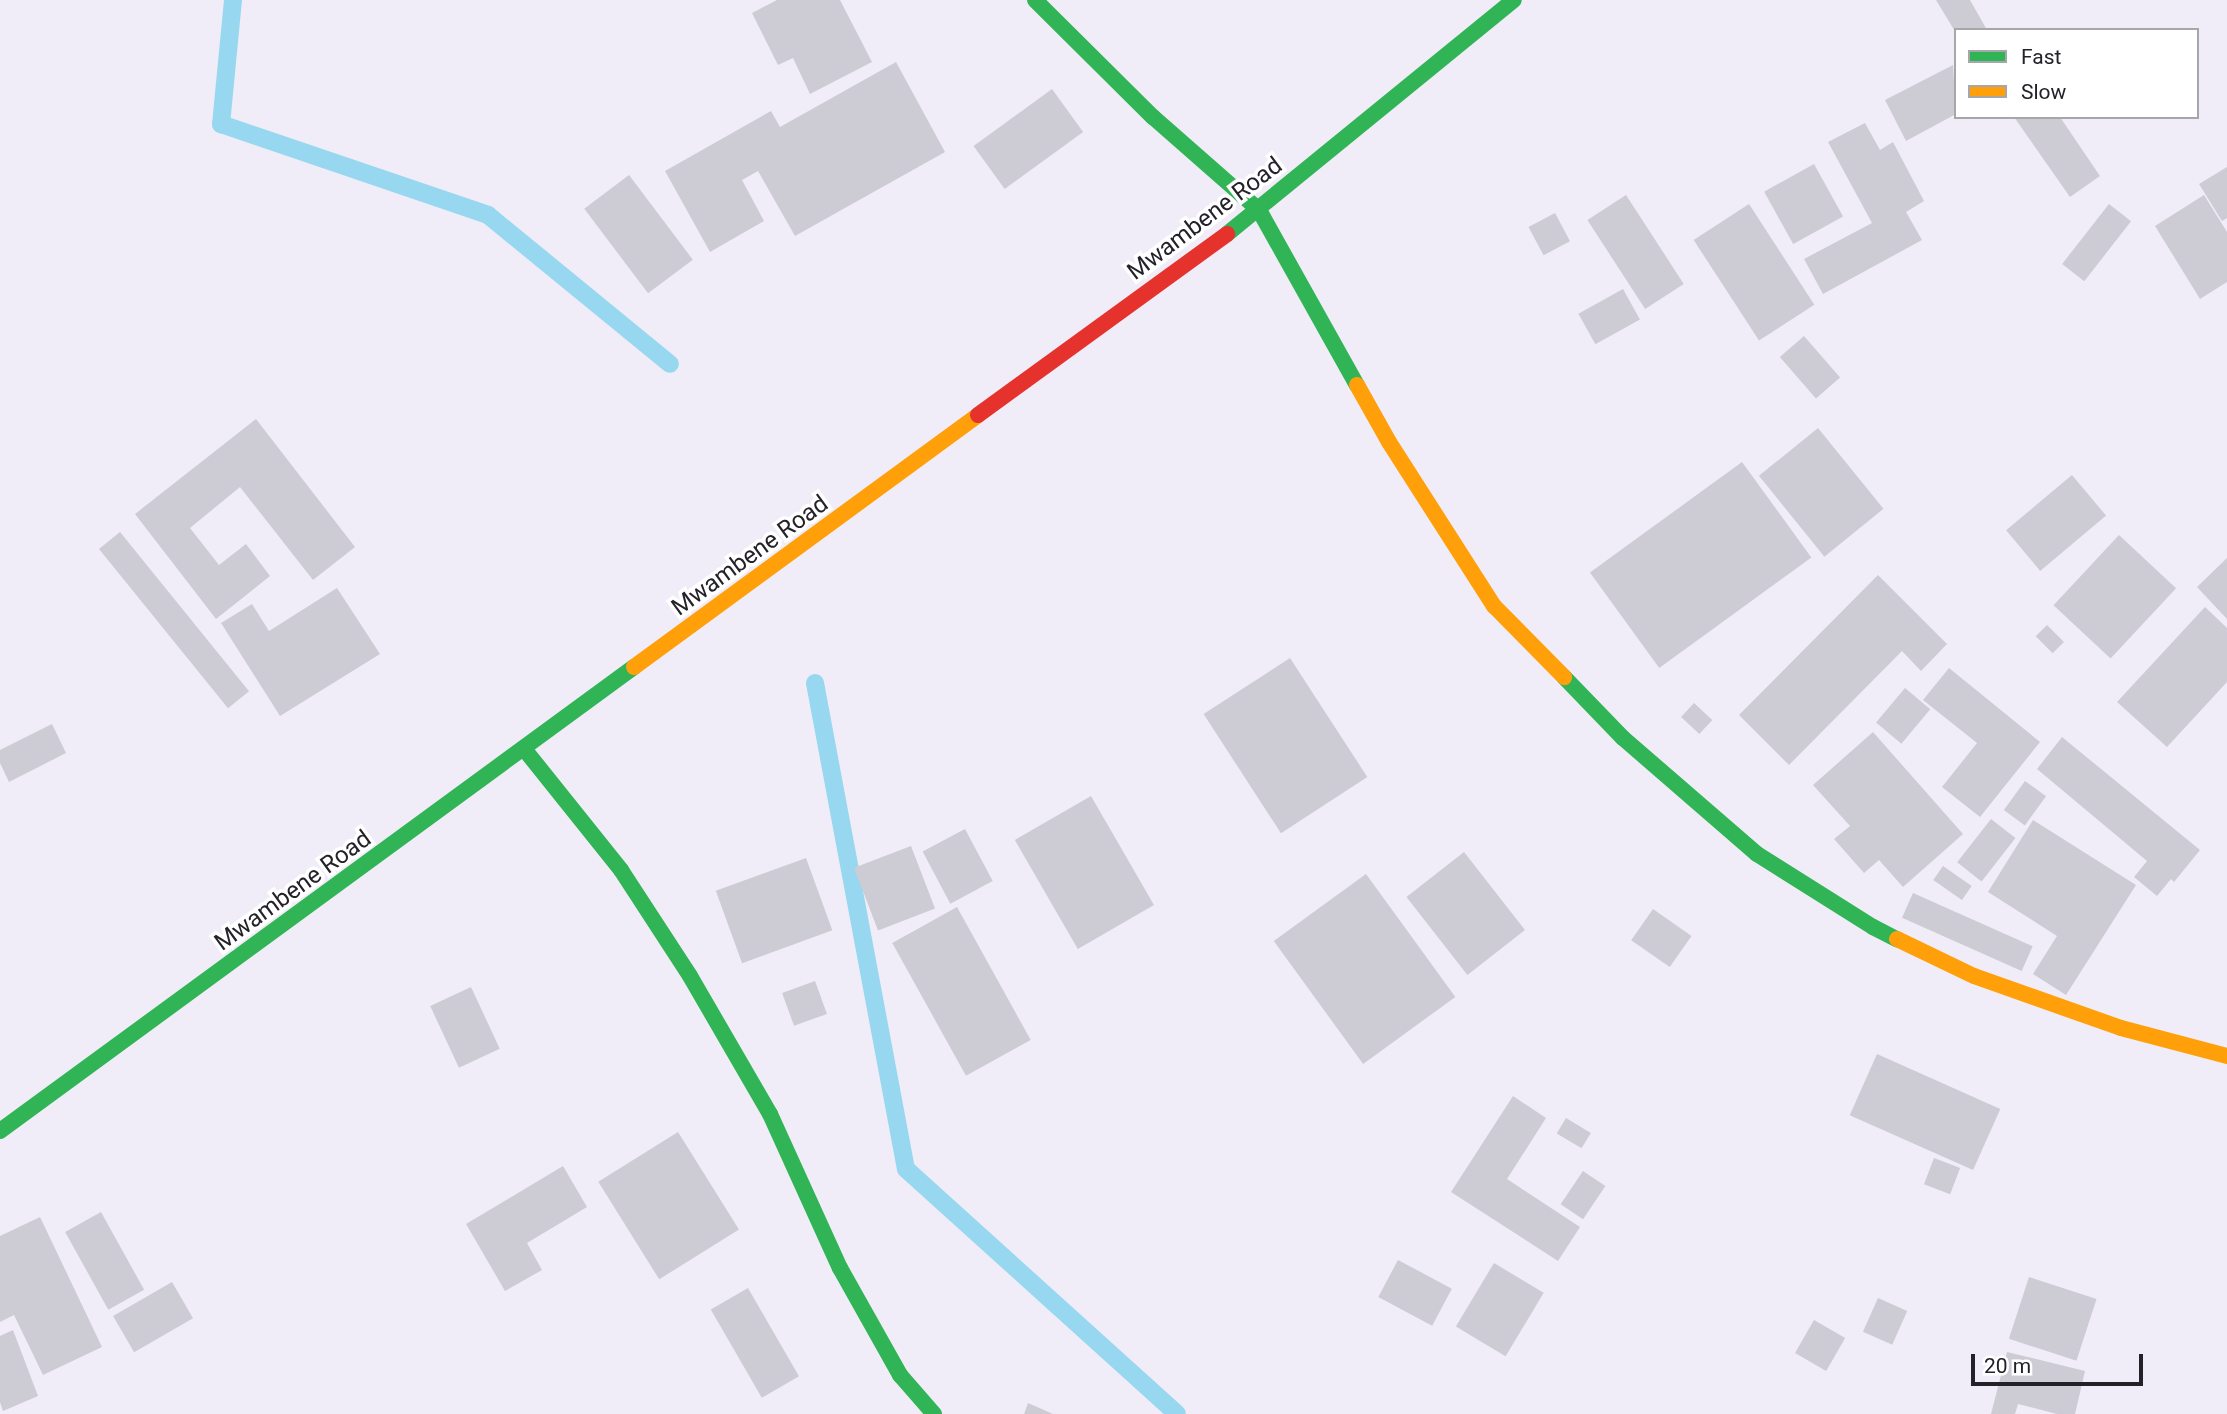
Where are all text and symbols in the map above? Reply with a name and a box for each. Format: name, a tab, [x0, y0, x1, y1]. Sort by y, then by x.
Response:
legend	[1954, 28, 2199, 119]
text: Fast	[2021, 45, 2061, 69]
text: Slow	[2021, 80, 2066, 104]
street label: Mwambene Road	[1122, 151, 1288, 287]
street label: Mwambene Road	[666, 490, 834, 622]
street label: Mwambene Road	[209, 825, 377, 957]
scale bar	[1975, 1340, 2146, 1384]
text: 20 m	[1984, 1354, 2031, 1378]

